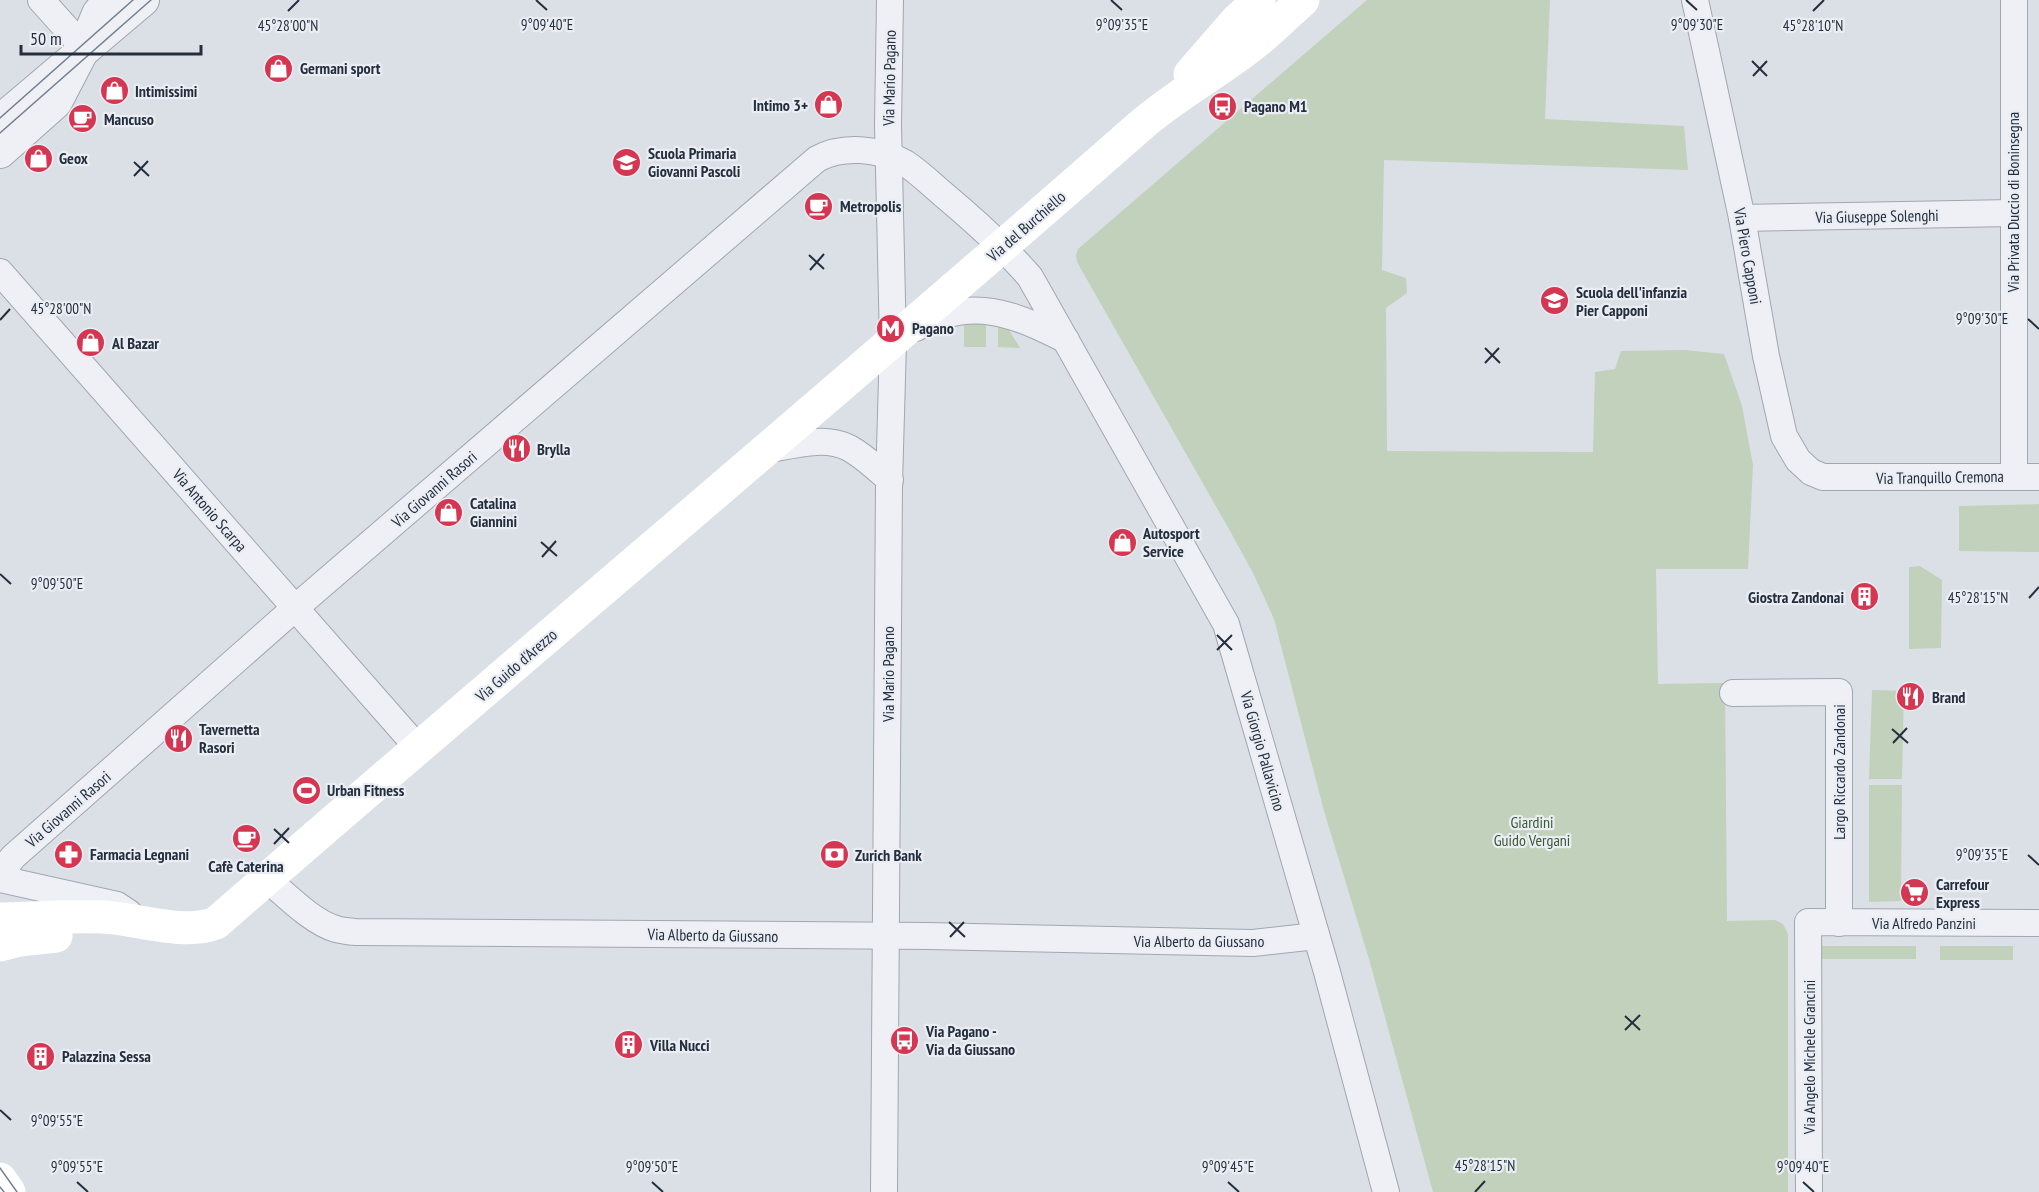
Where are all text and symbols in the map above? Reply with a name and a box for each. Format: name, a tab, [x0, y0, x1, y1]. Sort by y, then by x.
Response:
text: 9°09'40"E	[521, 15, 573, 34]
text: 9°09'35"E	[1096, 15, 1148, 34]
text: 9°09'30"E	[1671, 15, 1723, 34]
text: 45°28'00"N	[258, 16, 318, 35]
text: 45°28'10"N	[1783, 16, 1843, 35]
scale bar	[21, 18, 201, 56]
text: 50 m	[30, 27, 62, 50]
street label: Via Mario Pagano	[878, 30, 900, 127]
shop icon: Germani sport	[263, 52, 295, 84]
place label: Germani sport	[300, 58, 381, 78]
shop icon: Intimissimi	[98, 75, 130, 107]
place label: Intimissimi	[135, 81, 198, 101]
shop icon: Intimo 3+	[813, 89, 845, 121]
bus stop icon: Pagano M1	[1207, 90, 1239, 122]
place label: Intimo 3+	[753, 95, 808, 115]
place label: Pagano M1	[1244, 96, 1307, 116]
cafe icon: Mancuso	[67, 103, 99, 135]
place label: Mancuso	[104, 109, 154, 129]
street label: Via Privata Duccio di Boninsegna	[2003, 112, 2023, 293]
shop icon: Geox	[22, 142, 54, 174]
place label: Scuola Primaria Giovanni Pascoli	[648, 143, 741, 181]
school or university icon: Scuola Primaria Giovanni Pascoli	[611, 146, 643, 178]
place label: Geox	[59, 148, 88, 168]
street label: Via del Burchiello	[982, 186, 1069, 266]
cafe icon: Metropolis	[803, 190, 835, 222]
place label: Metropolis	[840, 196, 902, 216]
street label: Via Piero Capponi	[1730, 205, 1766, 306]
street label: Via Giuseppe Solenghi	[1814, 205, 1939, 227]
place label: Scuola dell'infanzia Pier Capponi	[1576, 282, 1687, 320]
school or university icon: Scuola dell'infanzia Pier Capponi	[1539, 285, 1571, 317]
text: 45°28'00"N	[31, 299, 91, 318]
text: 9°09'30"E	[1956, 309, 2008, 328]
metro station icon: Pagano	[875, 312, 907, 344]
place label: Pagano	[912, 318, 954, 338]
shop icon: Al Bazar	[75, 327, 107, 359]
place label: Al Bazar	[111, 333, 159, 353]
restaurant icon: Brylla	[500, 433, 532, 465]
place label: Brylla	[537, 439, 571, 459]
street label: Via Giovanni Rasori	[386, 447, 481, 532]
street label: Via Antonio Scarpa	[168, 464, 252, 556]
street label: Via Tranquillo Cremona	[1875, 466, 2004, 488]
place label: Catalina Giannini	[470, 493, 517, 531]
shop icon: Catalina Giannini	[433, 496, 465, 528]
place label: Autosport Service	[1142, 523, 1200, 561]
shop icon: Autosport Service	[1106, 526, 1138, 558]
text: 9°09'50"E	[31, 574, 83, 593]
building icon: Giostra Zandonai	[1849, 581, 1881, 613]
place label: Giostra Zandonai	[1748, 587, 1844, 607]
text: 45°28'15"N	[1948, 588, 2008, 607]
street label: Via Guido d'Arezzo	[471, 624, 561, 706]
street label: Via Mario Pagano	[878, 626, 898, 723]
restaurant icon: Brand	[1895, 681, 1927, 713]
place label: Brand	[1932, 687, 1965, 707]
street label: Via Giorgio Pallavicino	[1236, 688, 1290, 813]
street label: Largo Riccardo Zandonai	[1829, 704, 1849, 840]
place label: Tavernetta Rasori	[199, 719, 260, 757]
restaurant icon: Tavernetta Rasori	[162, 722, 194, 754]
street label: Via Giovanni Rasori	[20, 767, 115, 852]
sports icon: Urban Fitness	[290, 774, 322, 806]
place label: Urban Fitness	[327, 780, 405, 800]
park label: Giardini Guido Vergani	[1494, 812, 1570, 850]
cafe icon: Cafè Caterina	[230, 822, 262, 854]
pharmacy icon: Farmacia Legnani	[53, 838, 85, 870]
bank icon: Zurich Bank	[818, 839, 850, 871]
place label: Farmacia Legnani	[90, 844, 190, 864]
place label: Zurich Bank	[855, 845, 922, 865]
text: 9°09'35"E	[1956, 845, 2008, 864]
place label: Cafè Caterina	[208, 856, 284, 876]
place label: Carrefour Express	[1936, 874, 1990, 912]
supermarket icon: Carrefour Express	[1899, 877, 1931, 909]
street label: Via Alfredo Panzini	[1871, 913, 1976, 933]
street label: Via Alberto da Giussano	[647, 924, 779, 946]
street label: Via Alberto da Giussano	[1133, 931, 1264, 951]
street label: Via Angelo Michele Grancini	[1799, 980, 1819, 1135]
place label: Via Pagano - Via da Giussano	[925, 1021, 1015, 1059]
bus stop icon: Via Pagano - Via da Giussano	[889, 1024, 921, 1056]
building icon: Villa Nucci	[613, 1029, 645, 1061]
place label: Villa Nucci	[649, 1035, 710, 1055]
building icon: Palazzina Sessa	[25, 1040, 57, 1072]
place label: Palazzina Sessa	[62, 1046, 151, 1066]
text: 9°09'55"E	[31, 1111, 83, 1130]
text: 45°28'15"N	[1455, 1156, 1515, 1175]
text: 9°09'55"E	[51, 1157, 103, 1176]
text: 9°09'50"E	[626, 1157, 678, 1176]
text: 9°09'45"E	[1202, 1157, 1254, 1176]
text: 9°09'40"E	[1777, 1157, 1829, 1176]

